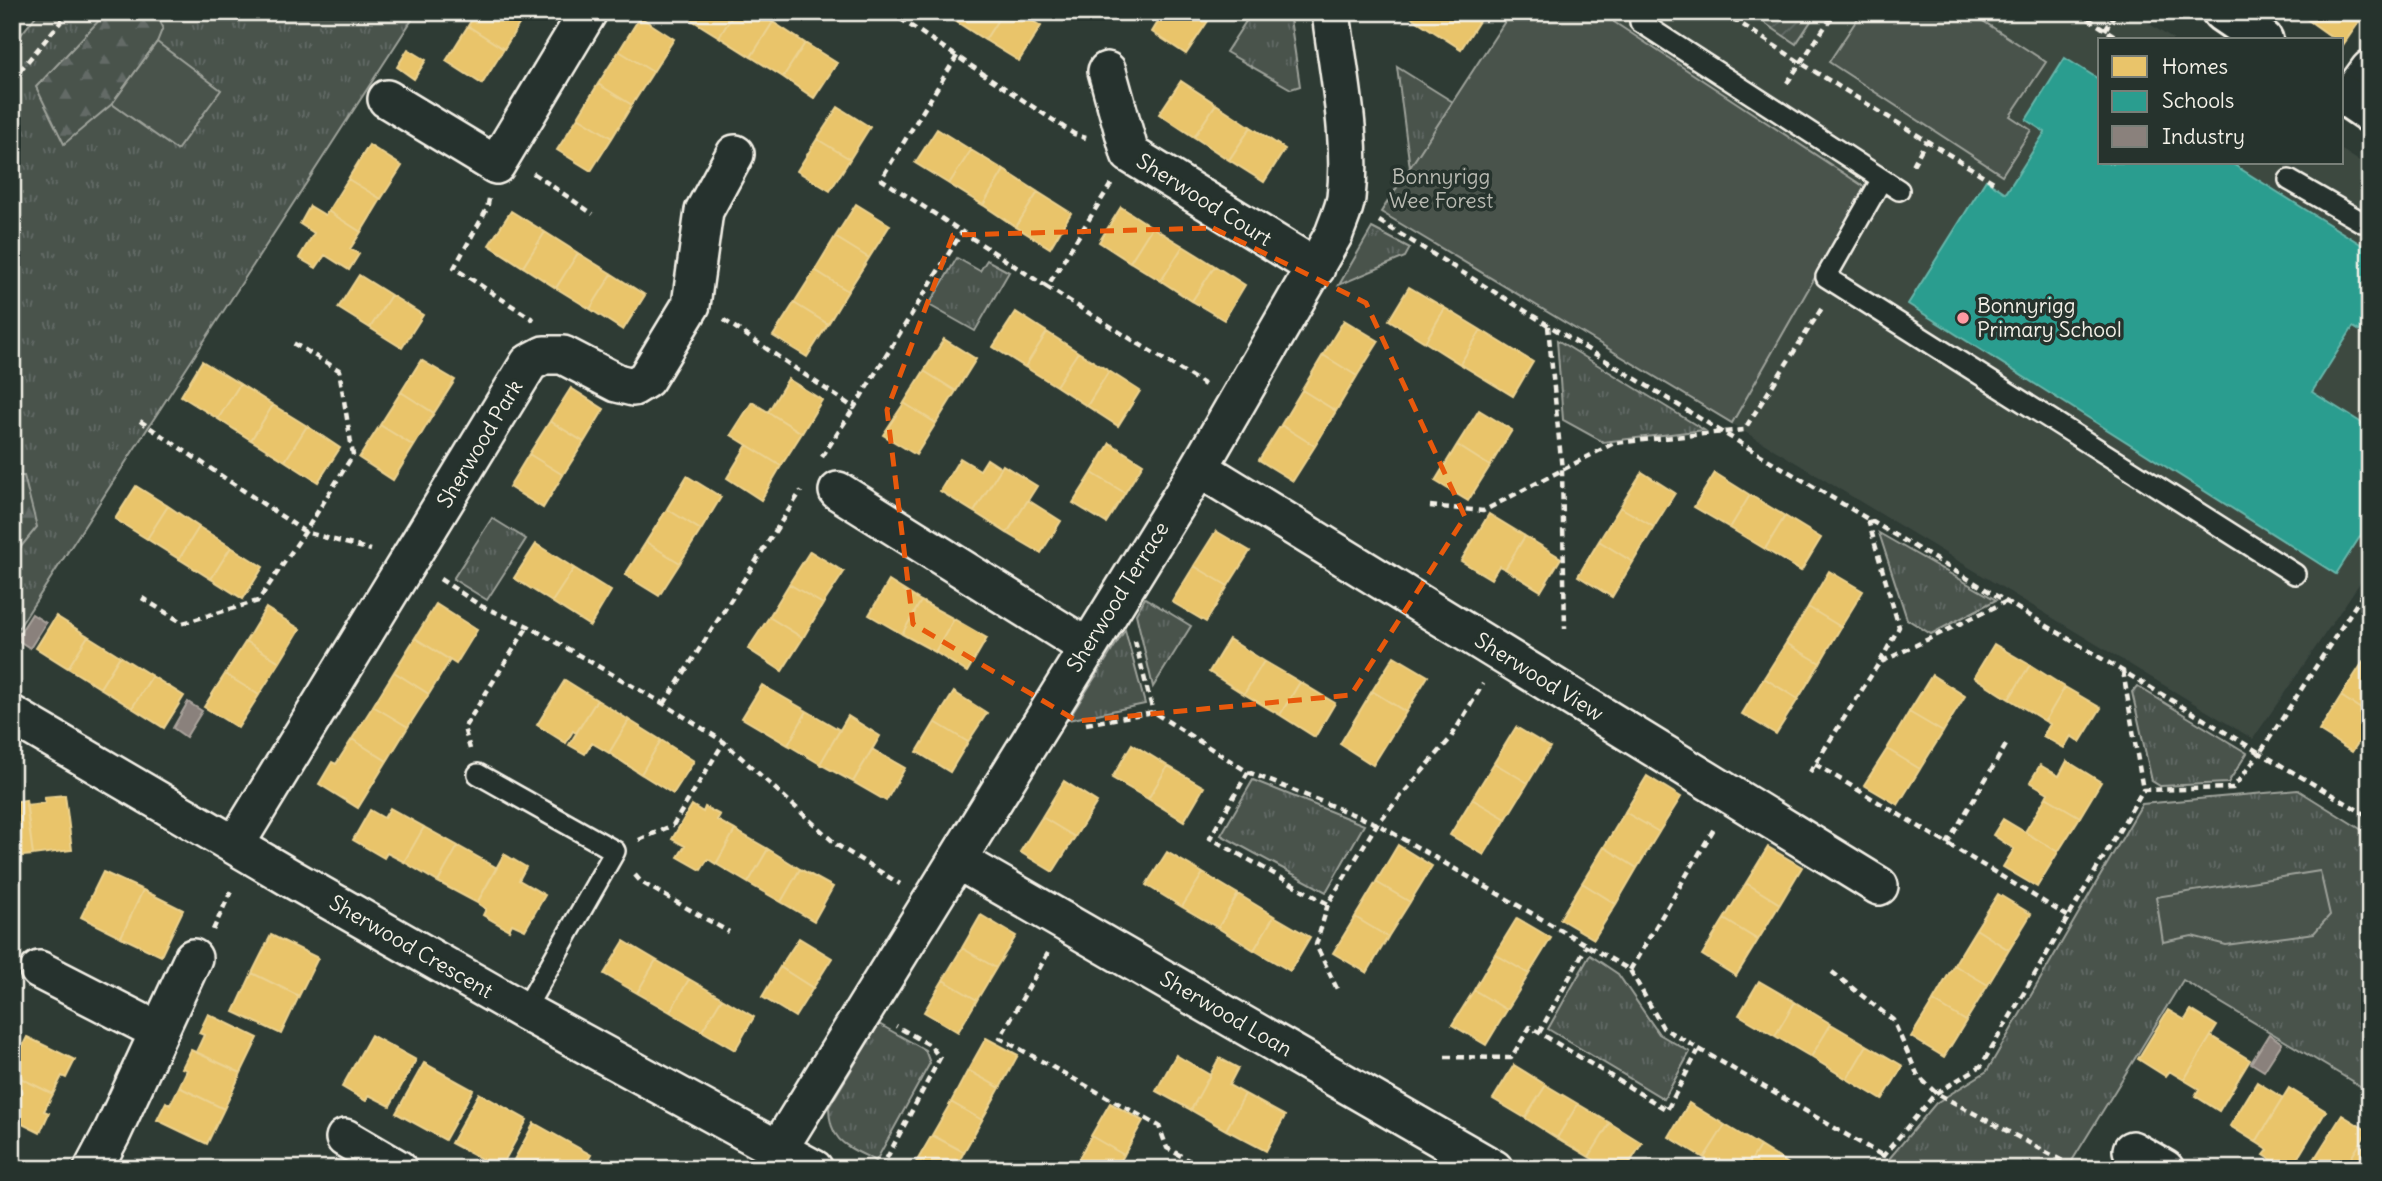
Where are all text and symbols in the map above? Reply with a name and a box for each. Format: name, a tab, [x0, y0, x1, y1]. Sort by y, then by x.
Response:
legend	[2098, 38, 2344, 164]
text: Homes	[2162, 53, 2228, 80]
text: Schools	[2162, 87, 2234, 114]
text: Industry	[2162, 123, 2245, 150]
street label: Sherwood Court	[1132, 147, 1277, 252]
park label: Bonnyrigg Wee Forest	[1389, 163, 1493, 214]
place label: Bonnyrigg Primary School	[1977, 292, 2122, 343]
marker: Bonnyrigg Primary School	[1955, 310, 1971, 326]
street label: Sherwood Park	[431, 375, 528, 513]
street label: Sherwood Terrace	[1060, 516, 1175, 677]
street label: Sherwood View	[1470, 626, 1609, 727]
street label: Sherwood Crescent	[325, 889, 498, 1004]
street label: Sherwood Loan	[1155, 965, 1297, 1062]

